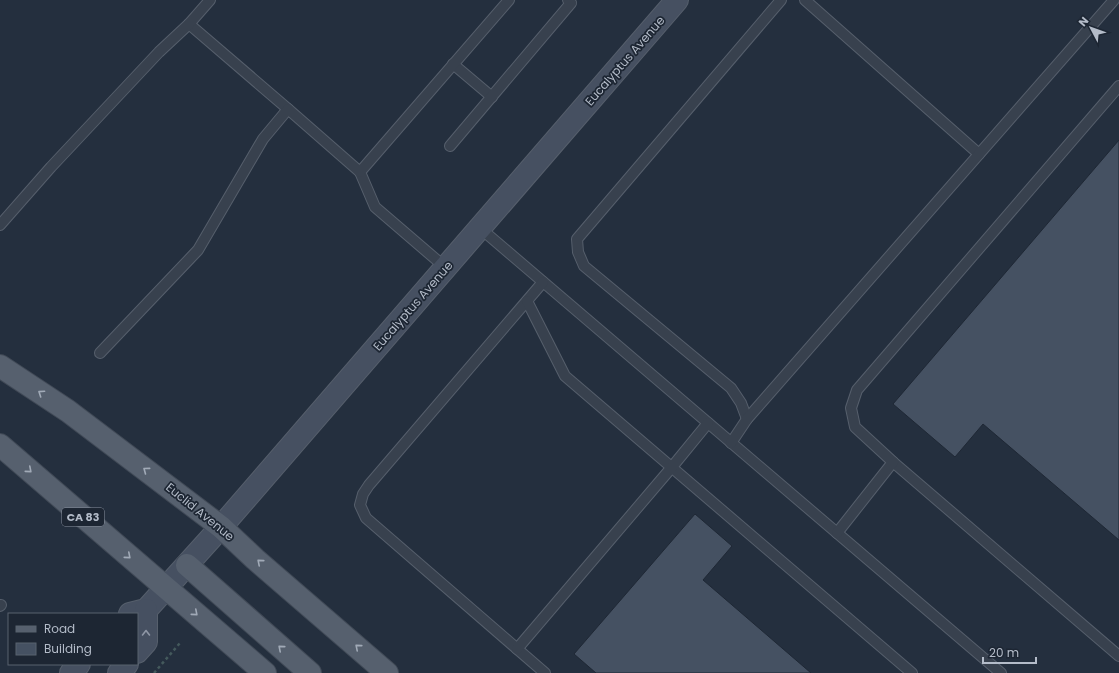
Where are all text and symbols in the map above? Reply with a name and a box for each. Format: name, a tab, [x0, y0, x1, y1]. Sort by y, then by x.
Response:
north arrow	[1071, 8, 1111, 48]
street label: Eucalyptus Avenue	[581, 12, 668, 109]
text: N	[1075, 13, 1092, 30]
street label: Eucalyptus Avenue	[369, 257, 456, 354]
one-way arrow	[38, 390, 45, 398]
one-way arrow	[25, 466, 32, 473]
one-way arrow	[143, 467, 150, 474]
street label: Euclid Avenue	[163, 479, 238, 544]
road number: CA 83	[62, 508, 104, 526]
one-way arrow	[123, 551, 130, 558]
one-way arrow	[257, 560, 264, 567]
one-way arrow	[191, 609, 198, 616]
legend	[8, 613, 138, 665]
text: Road	[44, 620, 75, 637]
one-way arrow	[142, 630, 150, 636]
scale bar	[983, 639, 1036, 665]
text: Building	[44, 640, 92, 657]
text: 20 m	[989, 644, 1019, 661]
one-way arrow	[278, 645, 286, 652]
one-way arrow	[355, 645, 363, 652]

